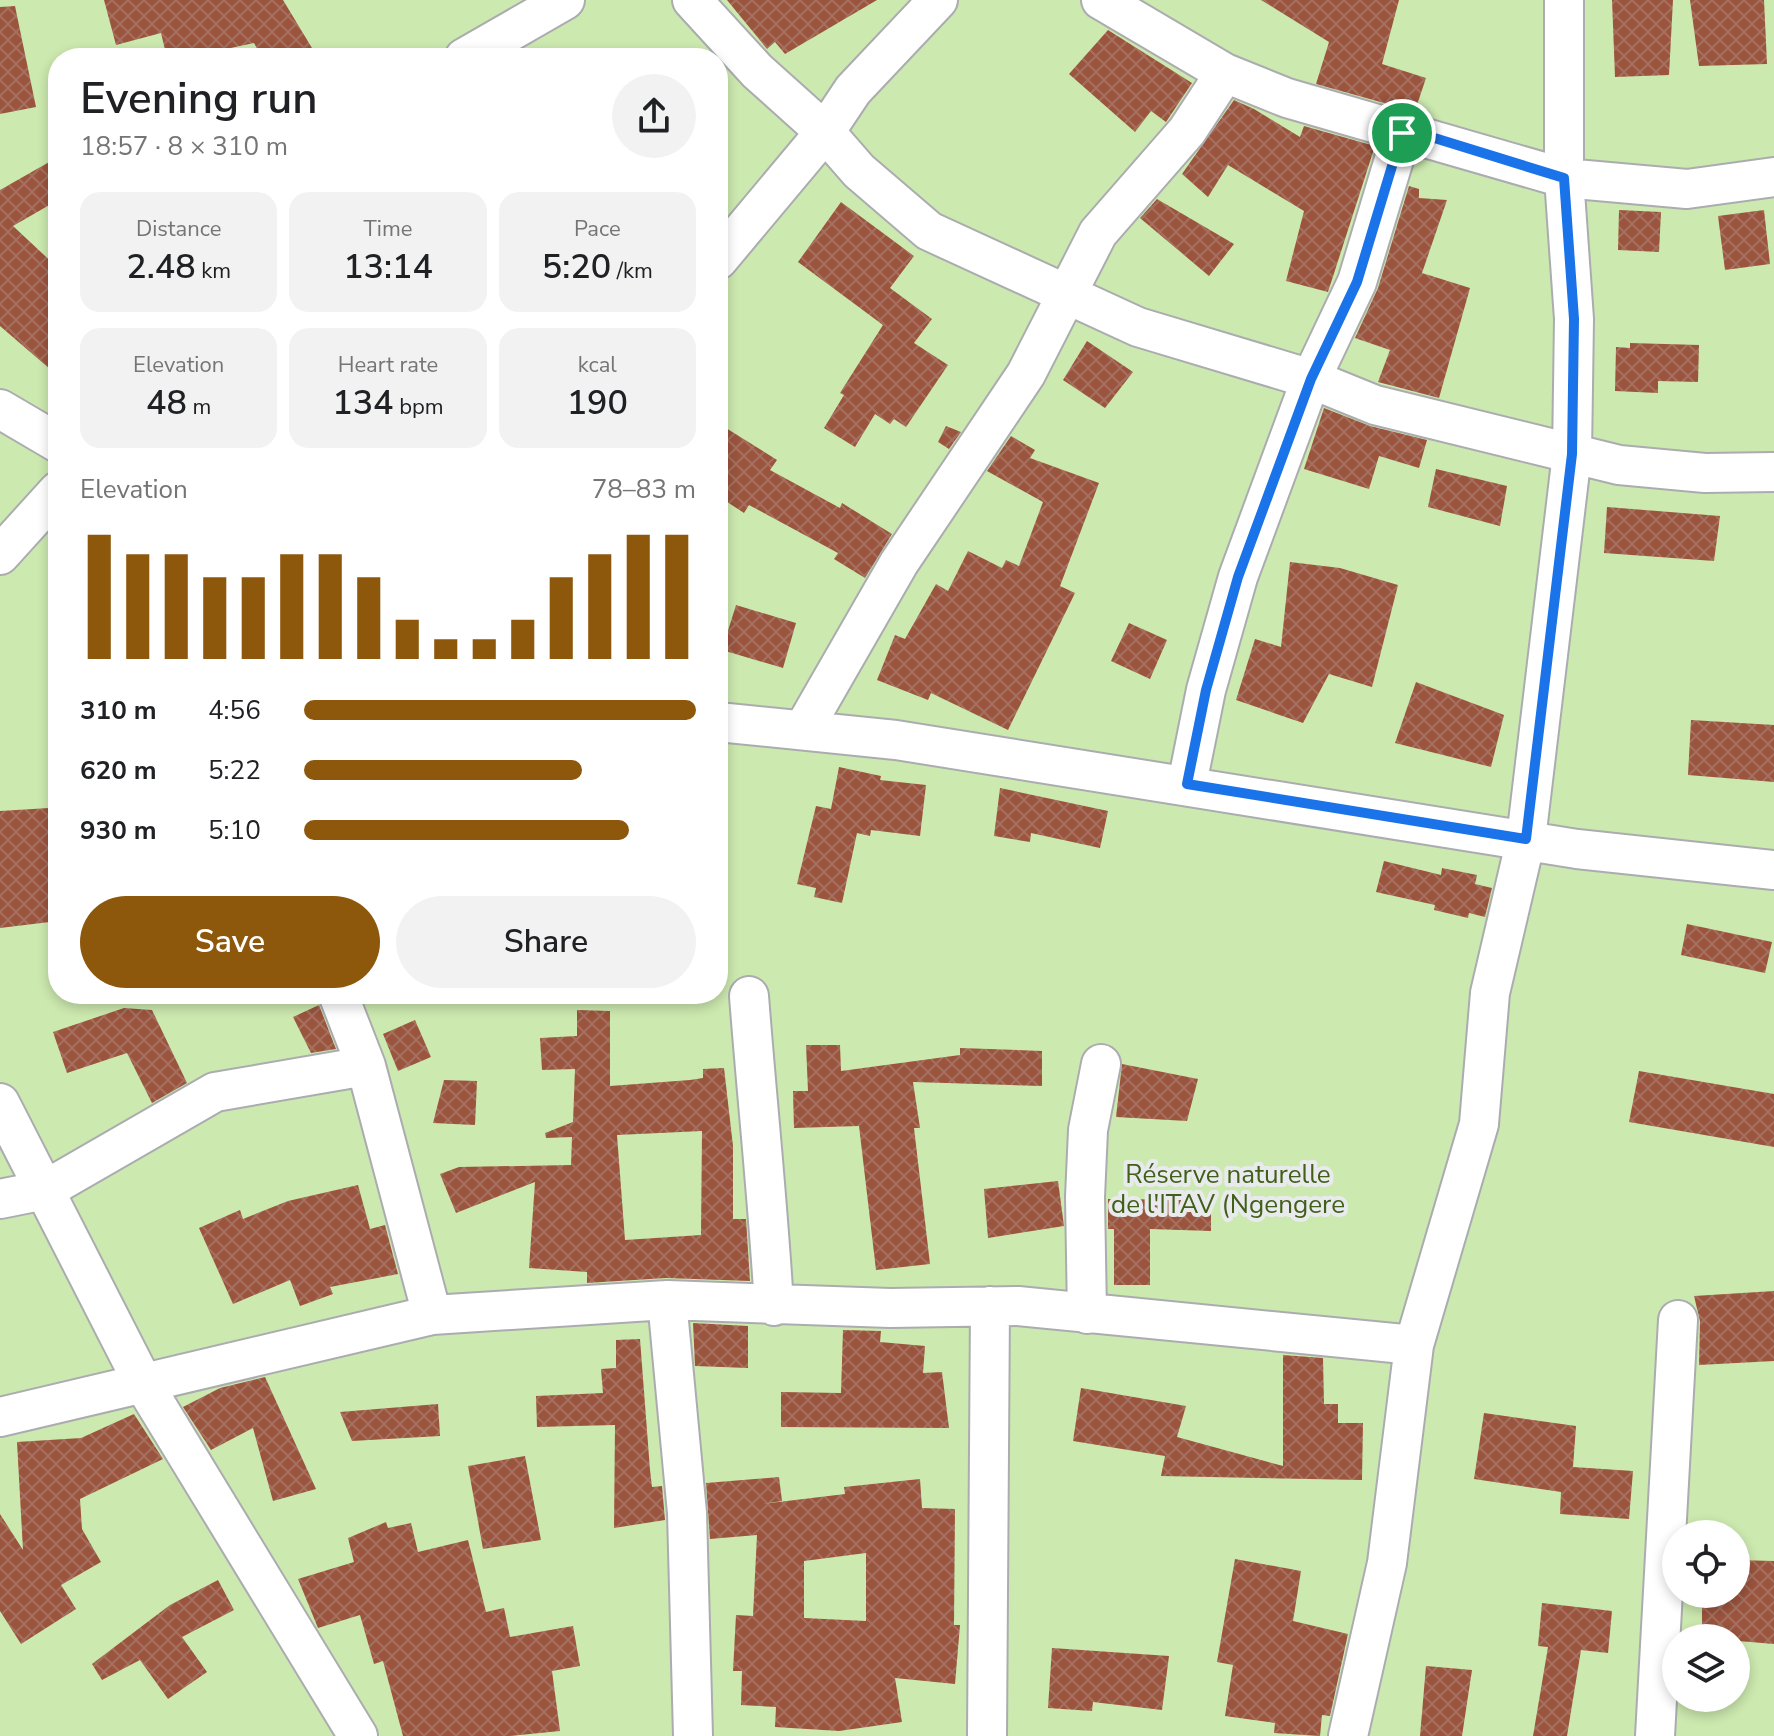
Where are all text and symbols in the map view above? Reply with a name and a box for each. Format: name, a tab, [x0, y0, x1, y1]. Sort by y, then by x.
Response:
text: Evening run	[80, 69, 318, 129]
button: share	[612, 74, 696, 158]
pin	[1368, 99, 1436, 167]
icon: arrive	[1380, 111, 1424, 155]
text: 18:57 · 8 × 310 m	[80, 129, 288, 164]
text: Distance	[136, 214, 221, 244]
text: Time	[364, 214, 412, 244]
text: Pace	[574, 214, 621, 244]
text: 2.48	[126, 244, 196, 290]
text: 13:14	[343, 244, 433, 290]
text: 5:20	[542, 244, 611, 290]
text: km	[196, 256, 231, 286]
text: /km	[611, 256, 653, 286]
text: Elevation	[133, 350, 224, 380]
text: Heart rate	[338, 350, 438, 380]
text: kcal	[578, 350, 617, 380]
text: 48	[146, 380, 187, 426]
text: 134	[332, 380, 394, 426]
text: 190	[567, 380, 628, 426]
text: m	[187, 392, 211, 422]
text: bpm	[394, 392, 444, 422]
text: Elevation	[80, 472, 188, 507]
text: 78–83 m	[592, 472, 696, 507]
text: 310 m	[80, 693, 157, 728]
text: 4:56	[208, 693, 261, 728]
text: 620 m	[80, 753, 157, 788]
text: 5:22	[208, 753, 261, 788]
text: 930 m	[80, 813, 157, 848]
text: 5:10	[208, 813, 261, 848]
button: Save	[80, 896, 380, 988]
button: Share	[396, 896, 696, 988]
park label: Réserve naturelle de l'ITAV (Ngengere	[1111, 1157, 1345, 1222]
map controls	[1662, 1520, 1750, 1712]
button: locate	[1662, 1520, 1750, 1608]
button: layers	[1662, 1624, 1750, 1712]

